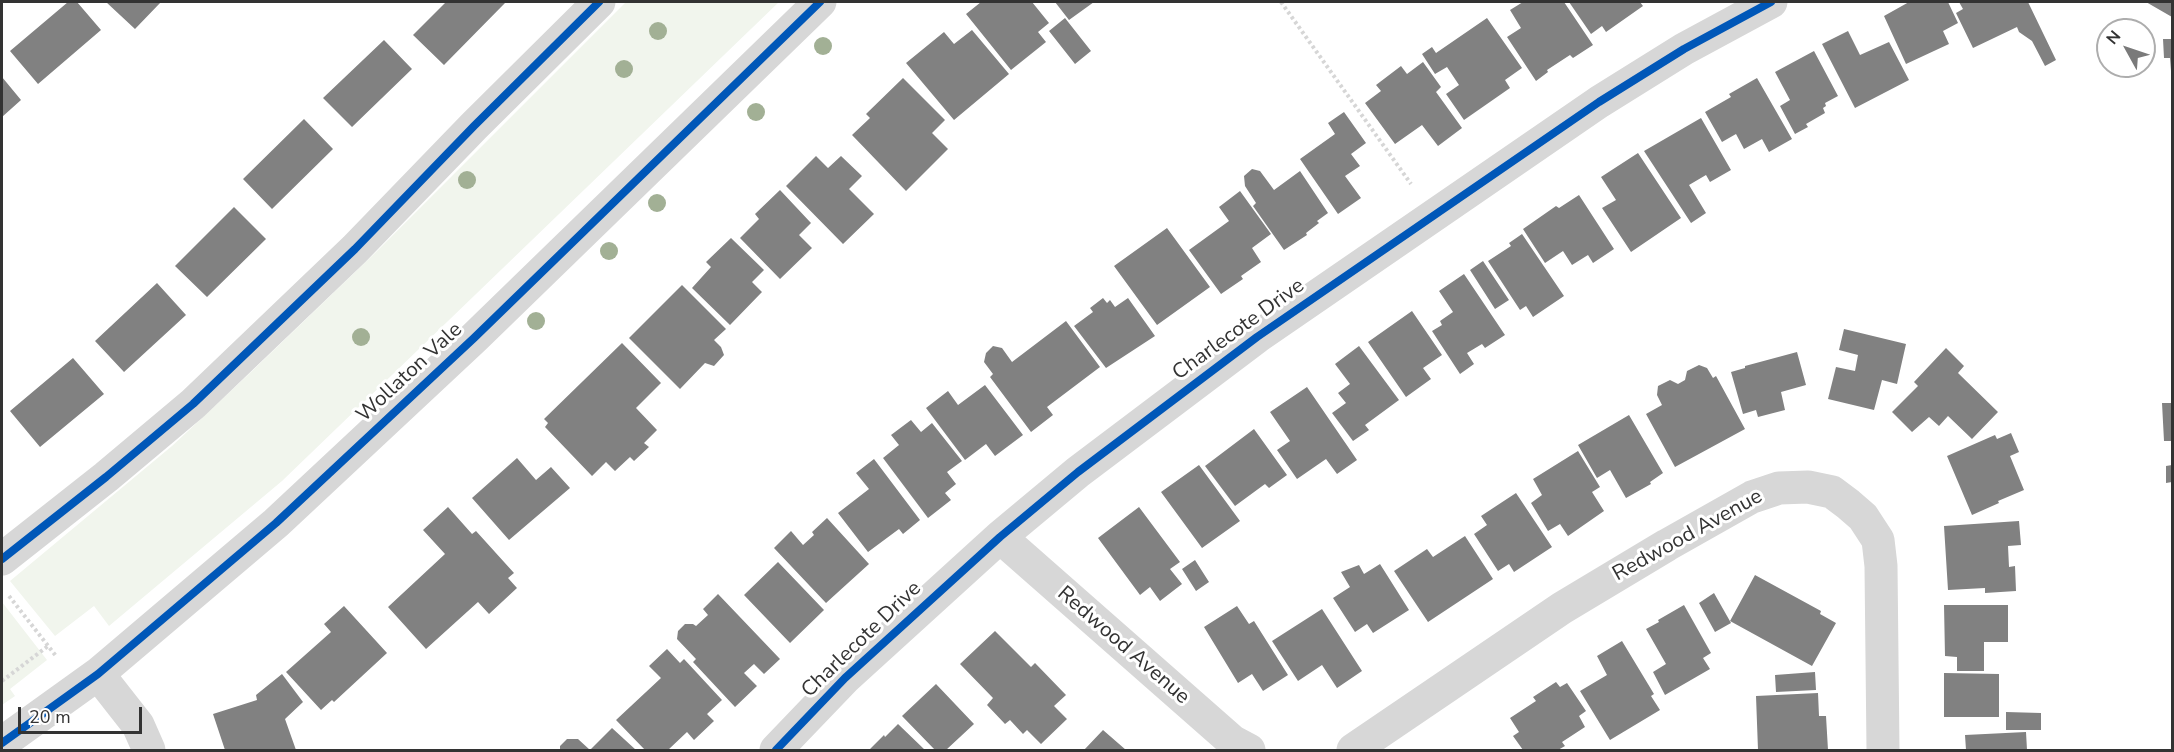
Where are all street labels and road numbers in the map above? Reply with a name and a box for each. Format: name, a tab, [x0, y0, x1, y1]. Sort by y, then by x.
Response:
street label: Charlecote Drive	[1168, 274, 1310, 386]
street label: Wollaton Vale	[352, 318, 468, 428]
street label: Redwood Avenue	[1609, 484, 1767, 588]
street label: Charlecote Drive	[797, 577, 927, 703]
street label: Redwood Avenue	[1052, 582, 1194, 710]

